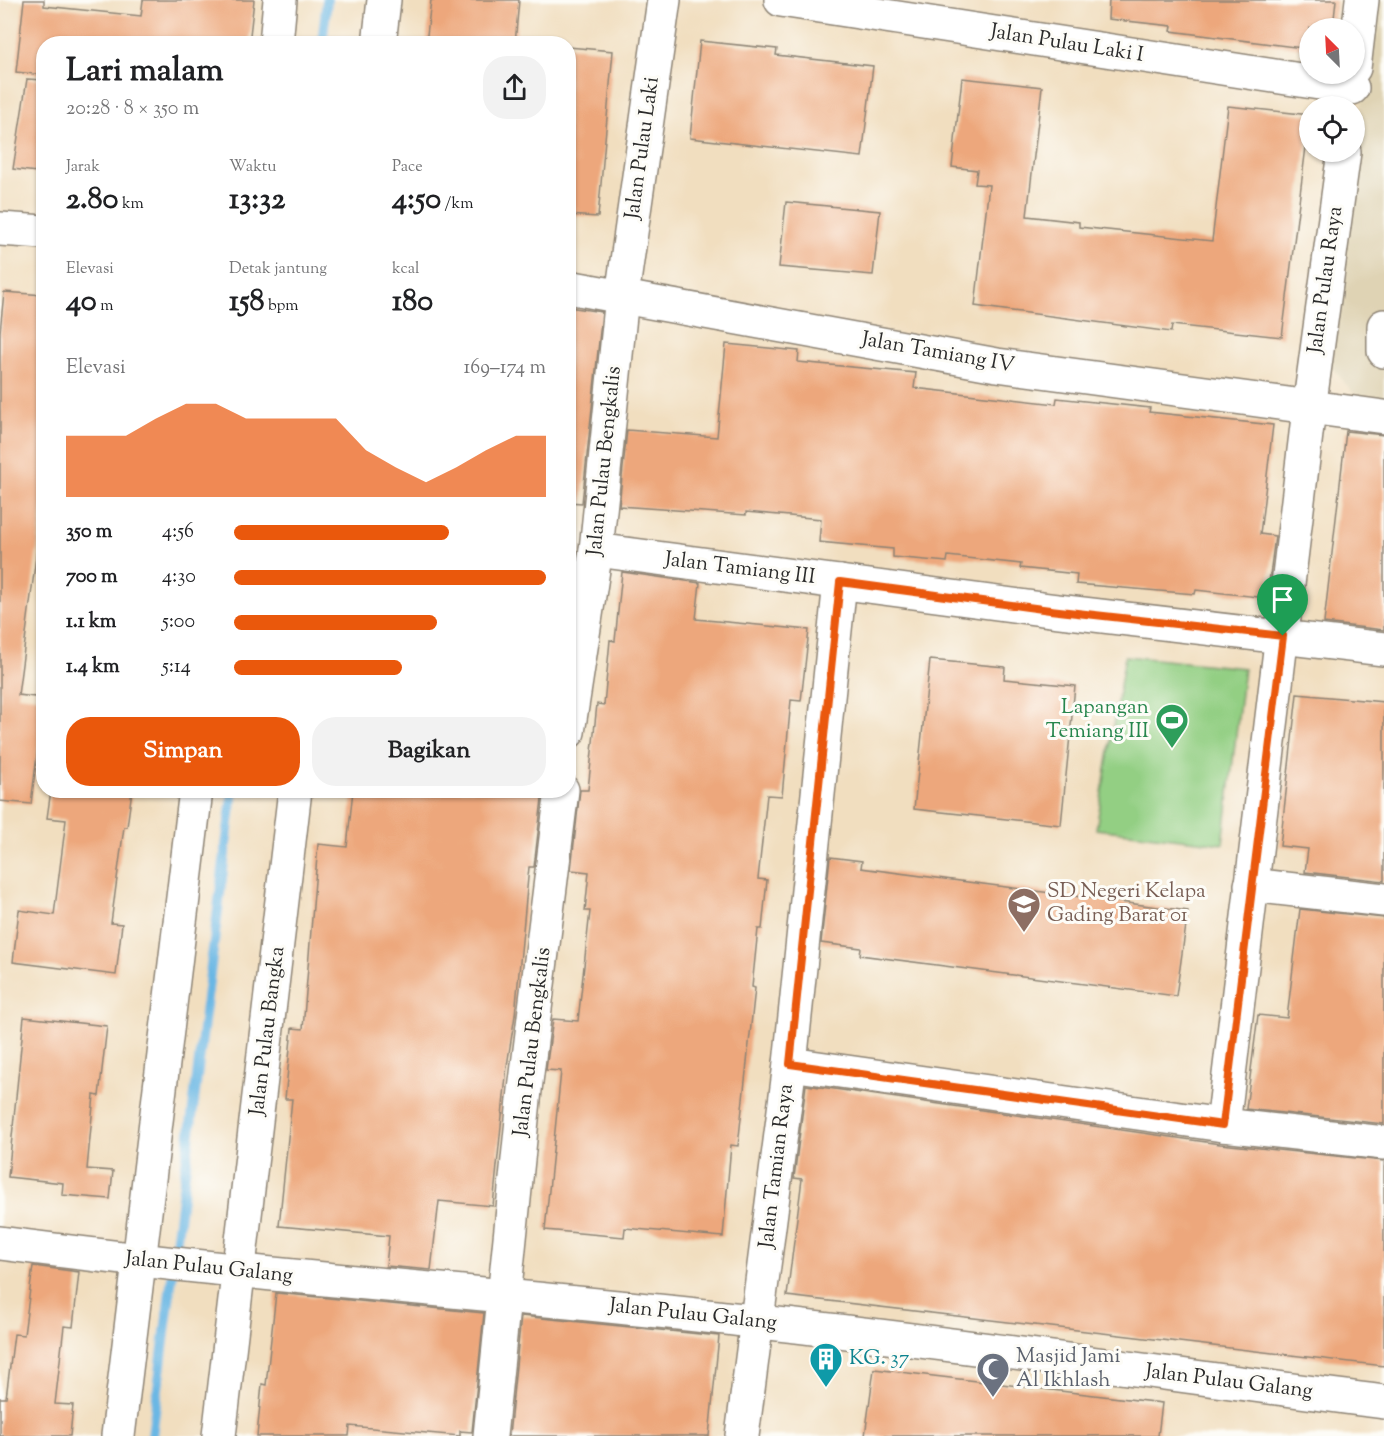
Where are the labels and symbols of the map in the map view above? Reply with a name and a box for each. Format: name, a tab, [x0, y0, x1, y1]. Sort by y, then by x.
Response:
street label: Jalan Pulau Laki I	[987, 17, 1146, 71]
north arrow	[1299, 18, 1365, 84]
street label: Jalan Pulau Laki	[618, 75, 668, 222]
street label: Jalan Pulau Raya	[1301, 204, 1351, 356]
street label: Jalan Tamiang IV	[858, 325, 1017, 381]
street label: Jalan Pulau Bengkalis	[580, 365, 630, 558]
street label: Jalan Tamiang III	[662, 545, 817, 593]
pin	[1257, 574, 1308, 636]
place label: Lapangan Temiang III	[1046, 693, 1149, 747]
sports icon: Lapangan Temiang III	[1154, 702, 1190, 749]
place label: SD Negeri Kelapa Gading Barat 01	[1047, 877, 1206, 931]
school or university icon: SD Negeri Kelapa Gading Barat 01	[1006, 886, 1042, 933]
street label: Jalan Pulau Bangka	[243, 944, 293, 1118]
street label: Jalan Pulau Bengkalis	[506, 946, 559, 1139]
street label: Jalan Tamian Raya	[752, 1082, 802, 1251]
street label: Jalan Pulau Galang	[123, 1244, 294, 1292]
street label: Jalan Pulau Galang	[607, 1291, 778, 1339]
building icon: KG. 37	[808, 1341, 844, 1388]
place label: Masjid Jami Al Ikhlash	[1016, 1342, 1120, 1396]
place label: KG. 37	[849, 1344, 910, 1374]
mosque icon: Masjid Jami Al Ikhlash	[975, 1351, 1011, 1398]
street label: Jalan Pulau Galang	[1143, 1357, 1314, 1407]

